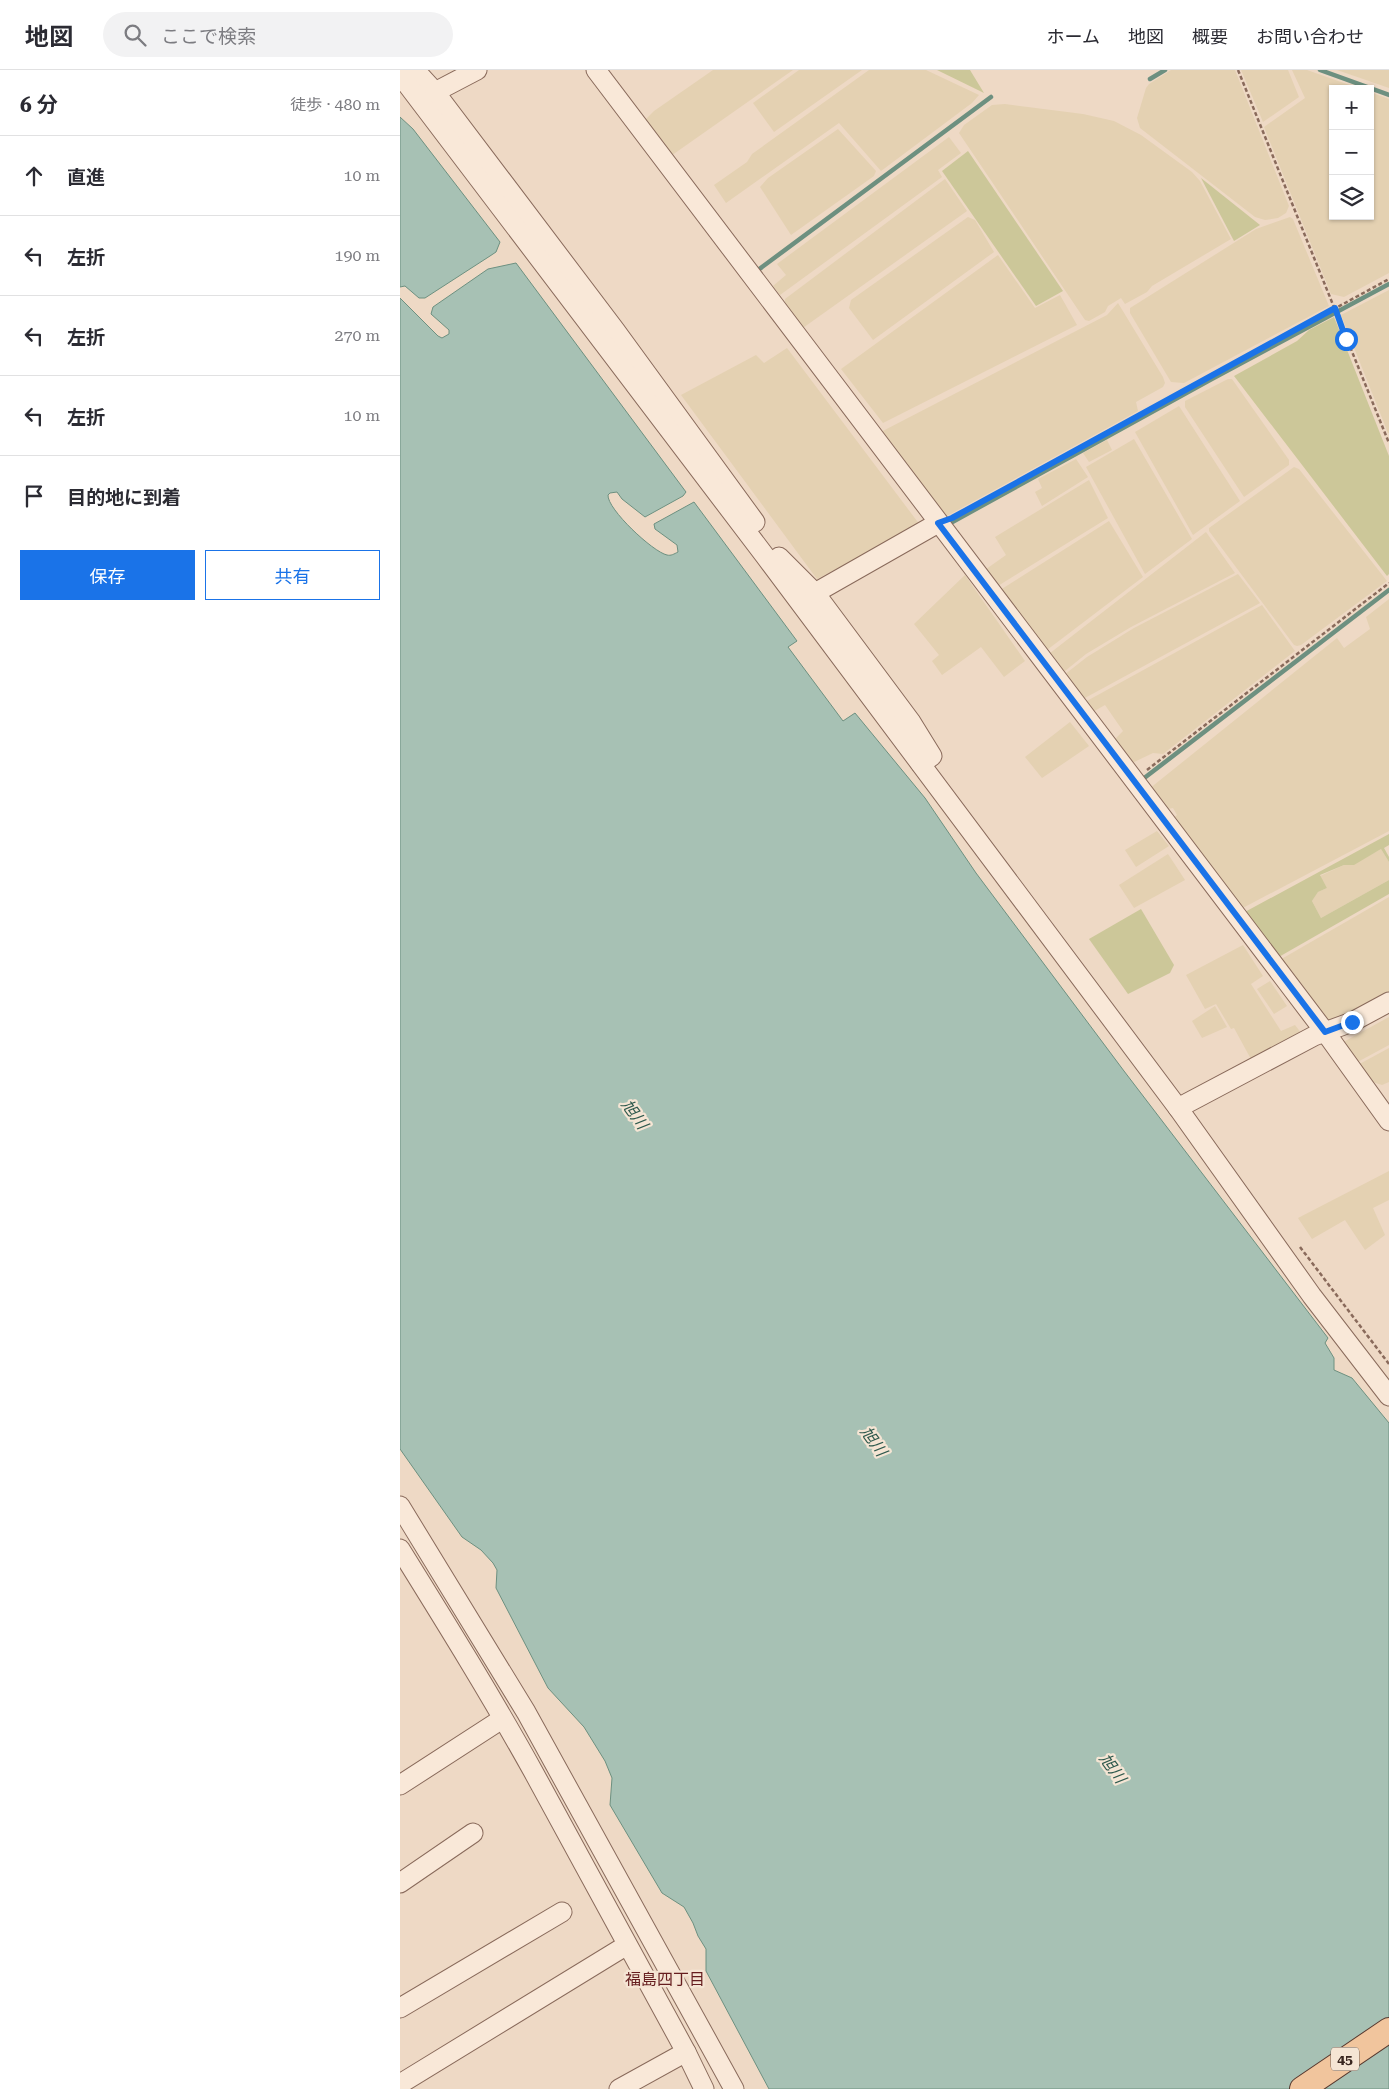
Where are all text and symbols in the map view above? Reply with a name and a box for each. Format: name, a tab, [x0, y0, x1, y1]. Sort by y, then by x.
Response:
search box	[103, 12, 453, 57]
icon: search	[121, 21, 149, 49]
text: 地図	[25, 23, 73, 51]
text: ここで検索	[161, 25, 256, 48]
text: ホーム	[1047, 26, 1100, 47]
text: 地図	[1128, 26, 1164, 47]
text: 概要	[1192, 26, 1228, 47]
text: お問い合わせ	[1256, 26, 1364, 47]
map controls	[1329, 85, 1374, 220]
button: +	[1329, 85, 1374, 130]
text: 6 分	[20, 93, 58, 117]
text: 徒歩 · 480 m	[290, 95, 380, 114]
button: −	[1329, 130, 1374, 175]
icon: ahead	[20, 162, 48, 190]
text: 直進	[67, 166, 105, 189]
text: 10 m	[343, 166, 380, 185]
button: layers	[1329, 175, 1374, 220]
icon: left	[20, 242, 48, 270]
text: 左折	[67, 246, 105, 269]
text: 190 m	[334, 246, 380, 265]
icon: left	[20, 322, 48, 350]
text: 左折	[67, 326, 105, 349]
text: 270 m	[334, 326, 380, 345]
route start	[1335, 328, 1358, 351]
icon: left	[20, 402, 48, 430]
text: 左折	[67, 406, 105, 429]
text: 10 m	[343, 406, 380, 425]
icon: arrive	[20, 482, 48, 510]
text: 目的地に到着	[67, 486, 181, 509]
button: 保存	[20, 550, 195, 600]
button: 共有	[205, 550, 380, 600]
route end	[1341, 1011, 1364, 1034]
water label: 旭川	[618, 1096, 653, 1134]
water label: 旭川	[857, 1423, 892, 1461]
water label: 旭川	[1096, 1750, 1131, 1788]
district label: 福島四丁目	[625, 1970, 705, 1989]
road number: 45	[1331, 2048, 1359, 2070]

